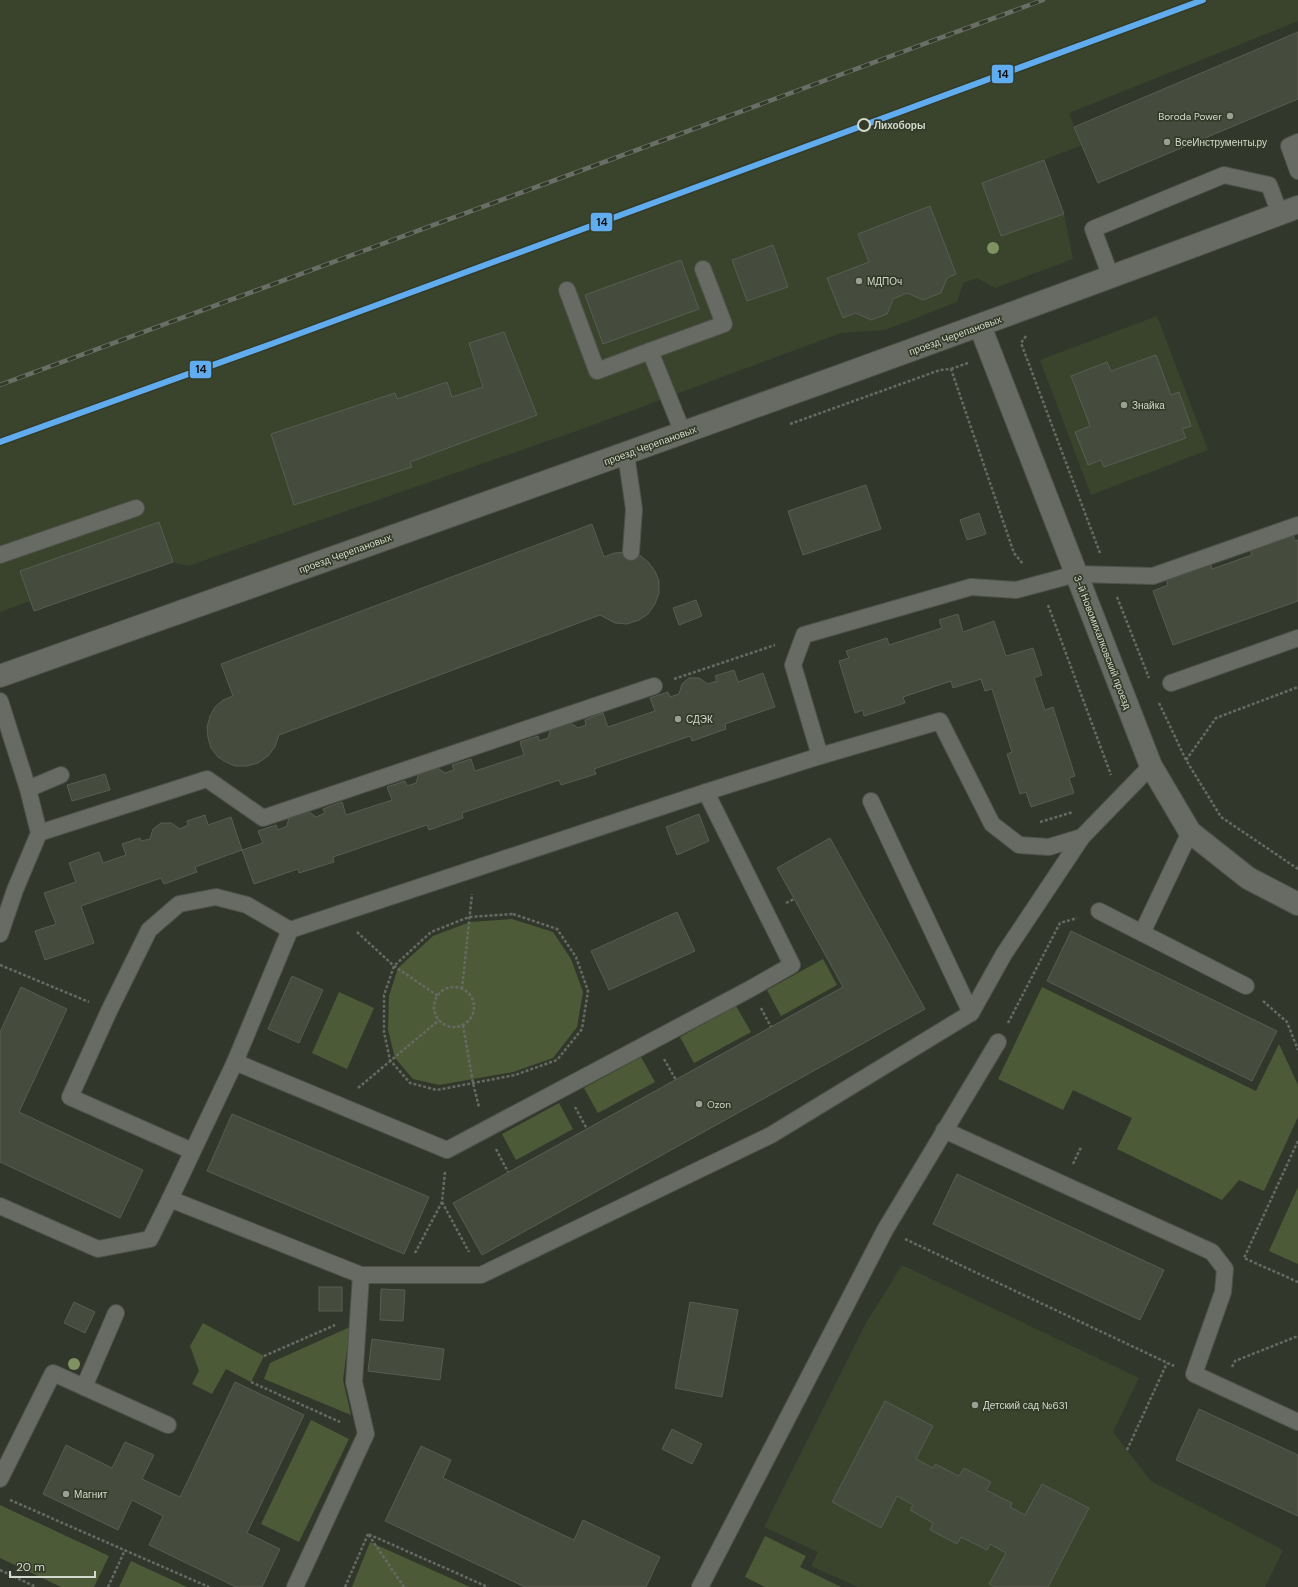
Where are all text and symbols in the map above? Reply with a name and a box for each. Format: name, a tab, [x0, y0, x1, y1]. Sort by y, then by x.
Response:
line badge: 14	[991, 64, 1014, 84]
text: 14	[997, 67, 1009, 81]
place label: Boroda Power	[1158, 110, 1222, 123]
marker: Boroda Power	[1225, 111, 1235, 121]
marker: Лихоборы	[857, 118, 871, 132]
place label: Лихоборы	[874, 119, 926, 132]
place label: ВсеИнструменты.ру	[1175, 136, 1267, 149]
marker: ВсеИнструменты.ру	[1162, 137, 1172, 147]
line badge: 14	[590, 212, 613, 232]
text: 14	[596, 215, 608, 229]
place label: МДПОч	[867, 275, 902, 288]
marker: МДПОч	[854, 276, 864, 286]
street label: проезд Черепановых	[907, 313, 1003, 358]
line badge: 14	[189, 360, 212, 379]
text: 14	[195, 362, 207, 376]
place label: Знайка	[1132, 399, 1165, 412]
marker: Знайка	[1119, 400, 1129, 410]
street label: проезд Черепановых	[602, 423, 698, 468]
street label: проезд Черепановых	[297, 531, 393, 576]
street label: 3-й Новомихалковский проезд	[1071, 573, 1134, 711]
place label: СДЭК	[686, 713, 713, 726]
marker: СДЭК	[673, 714, 683, 724]
place label: Ozon	[707, 1098, 731, 1111]
marker: Ozon	[694, 1099, 704, 1109]
place label: Детский сад №631	[983, 1399, 1068, 1412]
marker: Детский сад №631	[970, 1400, 980, 1410]
place label: Магнит	[74, 1488, 108, 1501]
marker: Магнит	[61, 1489, 71, 1499]
scale bar	[10, 1553, 95, 1579]
text: 20 m	[16, 1559, 45, 1575]

